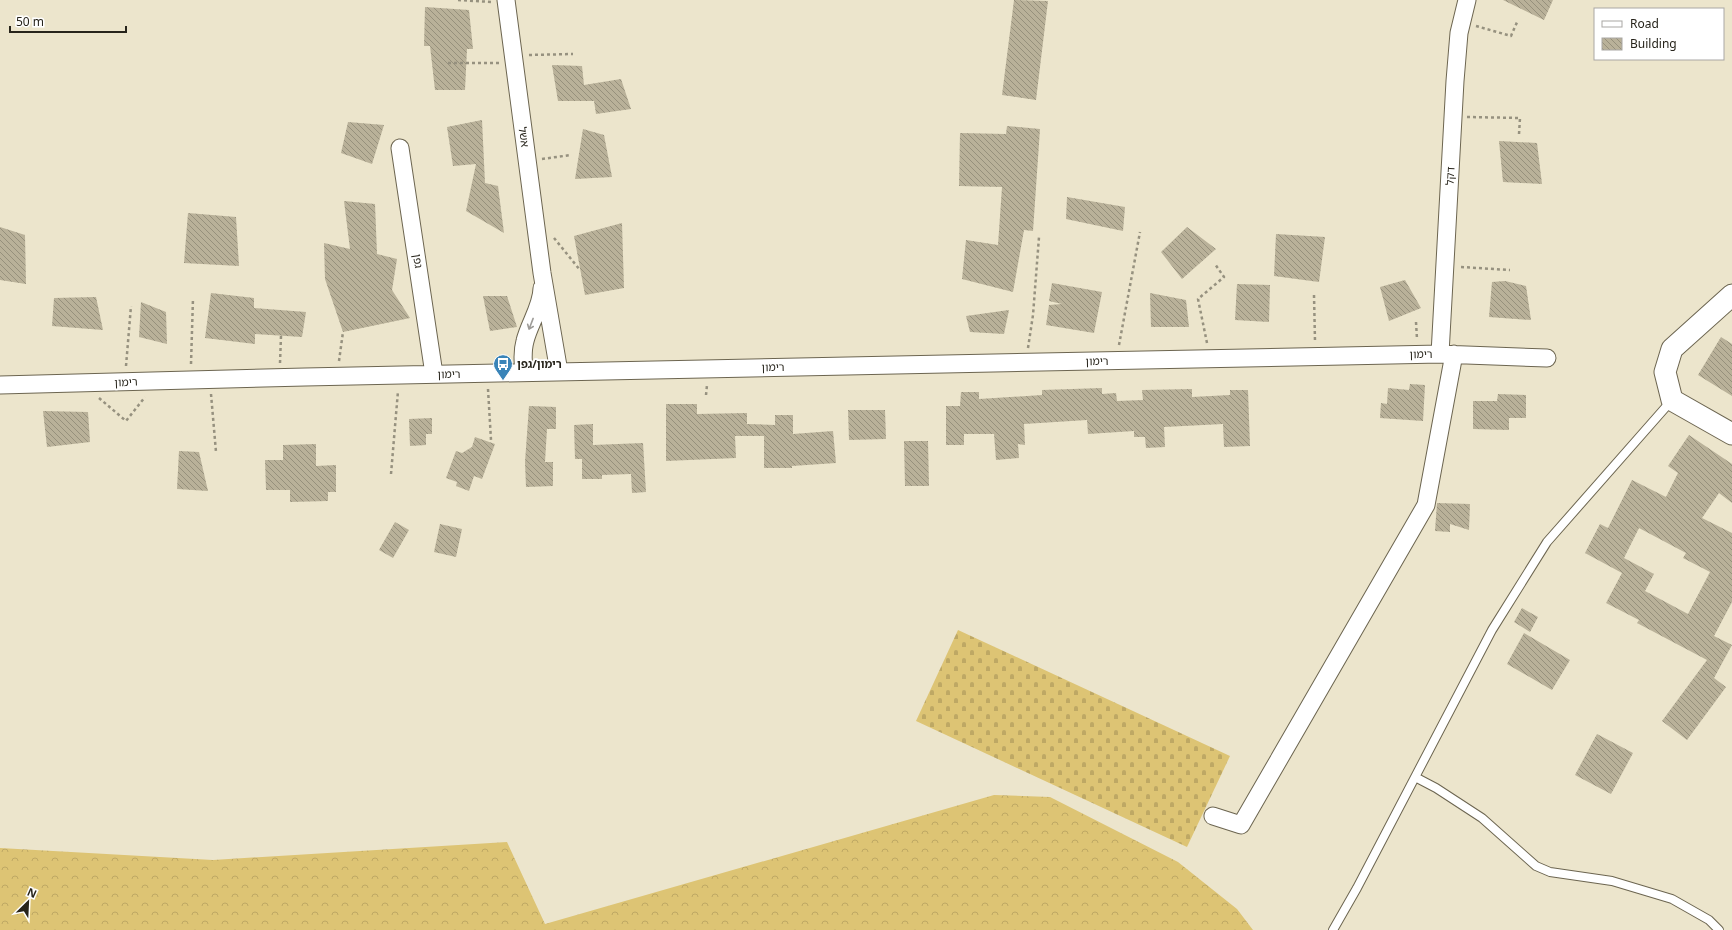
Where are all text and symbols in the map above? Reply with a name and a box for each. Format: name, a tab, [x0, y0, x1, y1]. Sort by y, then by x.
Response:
scale bar	[10, 8, 126, 34]
legend	[1594, 8, 1724, 60]
text: 50 m	[16, 13, 44, 30]
text: Road	[1630, 15, 1659, 32]
text: Building	[1630, 35, 1677, 52]
street label: אשל	[516, 126, 533, 148]
street label: דקל	[1442, 166, 1457, 186]
street label: גפן	[410, 253, 427, 269]
one-way arrow	[526, 318, 534, 330]
street label: רימון	[1409, 346, 1433, 361]
bus stop icon: רימון/גפן	[492, 353, 514, 381]
street label: רימון	[1085, 353, 1109, 368]
place label: רימון/גפן	[517, 356, 562, 371]
street label: רימון	[761, 359, 785, 374]
street label: רימון	[437, 366, 461, 381]
street label: רימון	[114, 374, 138, 389]
north arrow	[8, 882, 48, 922]
text: N	[25, 884, 39, 901]

